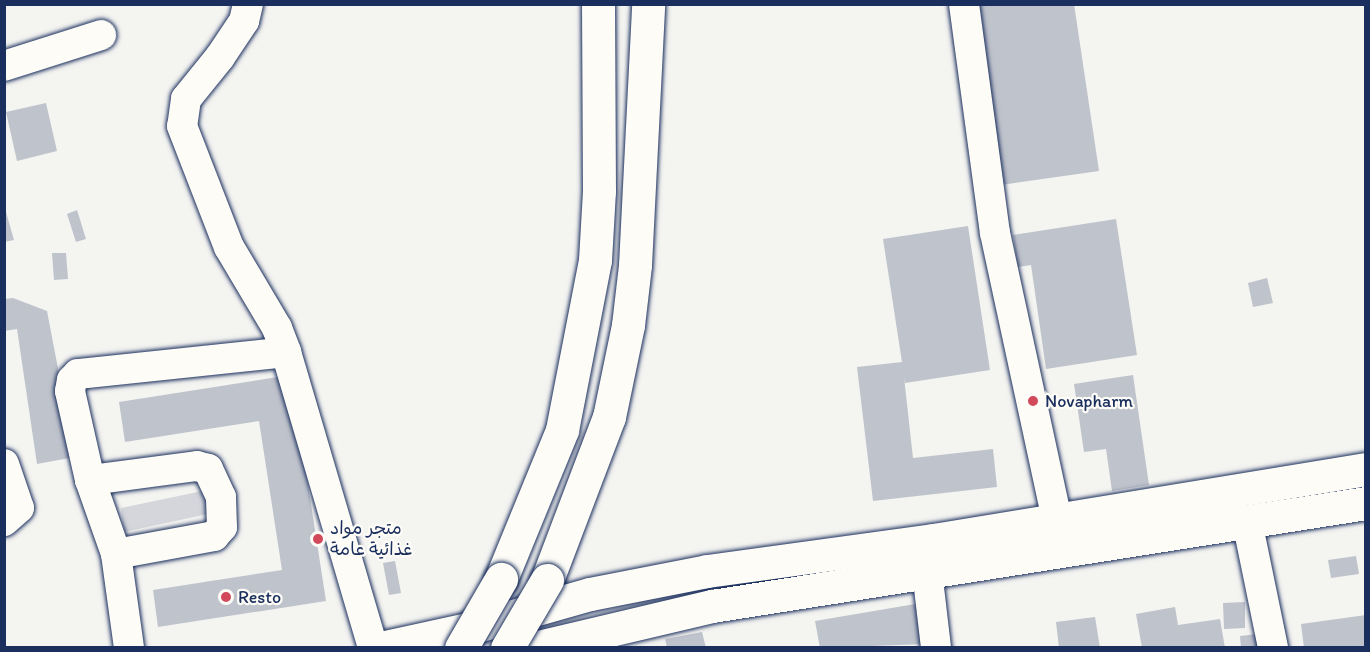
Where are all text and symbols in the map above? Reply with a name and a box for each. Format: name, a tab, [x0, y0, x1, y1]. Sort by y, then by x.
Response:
place label: Novapharm	[1045, 390, 1133, 412]
marker: Novapharm	[1026, 394, 1040, 408]
place label: متجر مواد غذائية عامة	[330, 518, 412, 560]
marker: متجر مواد غذائية عامة	[311, 532, 325, 546]
place label: Resto	[238, 586, 281, 608]
marker: Resto	[219, 590, 233, 604]

